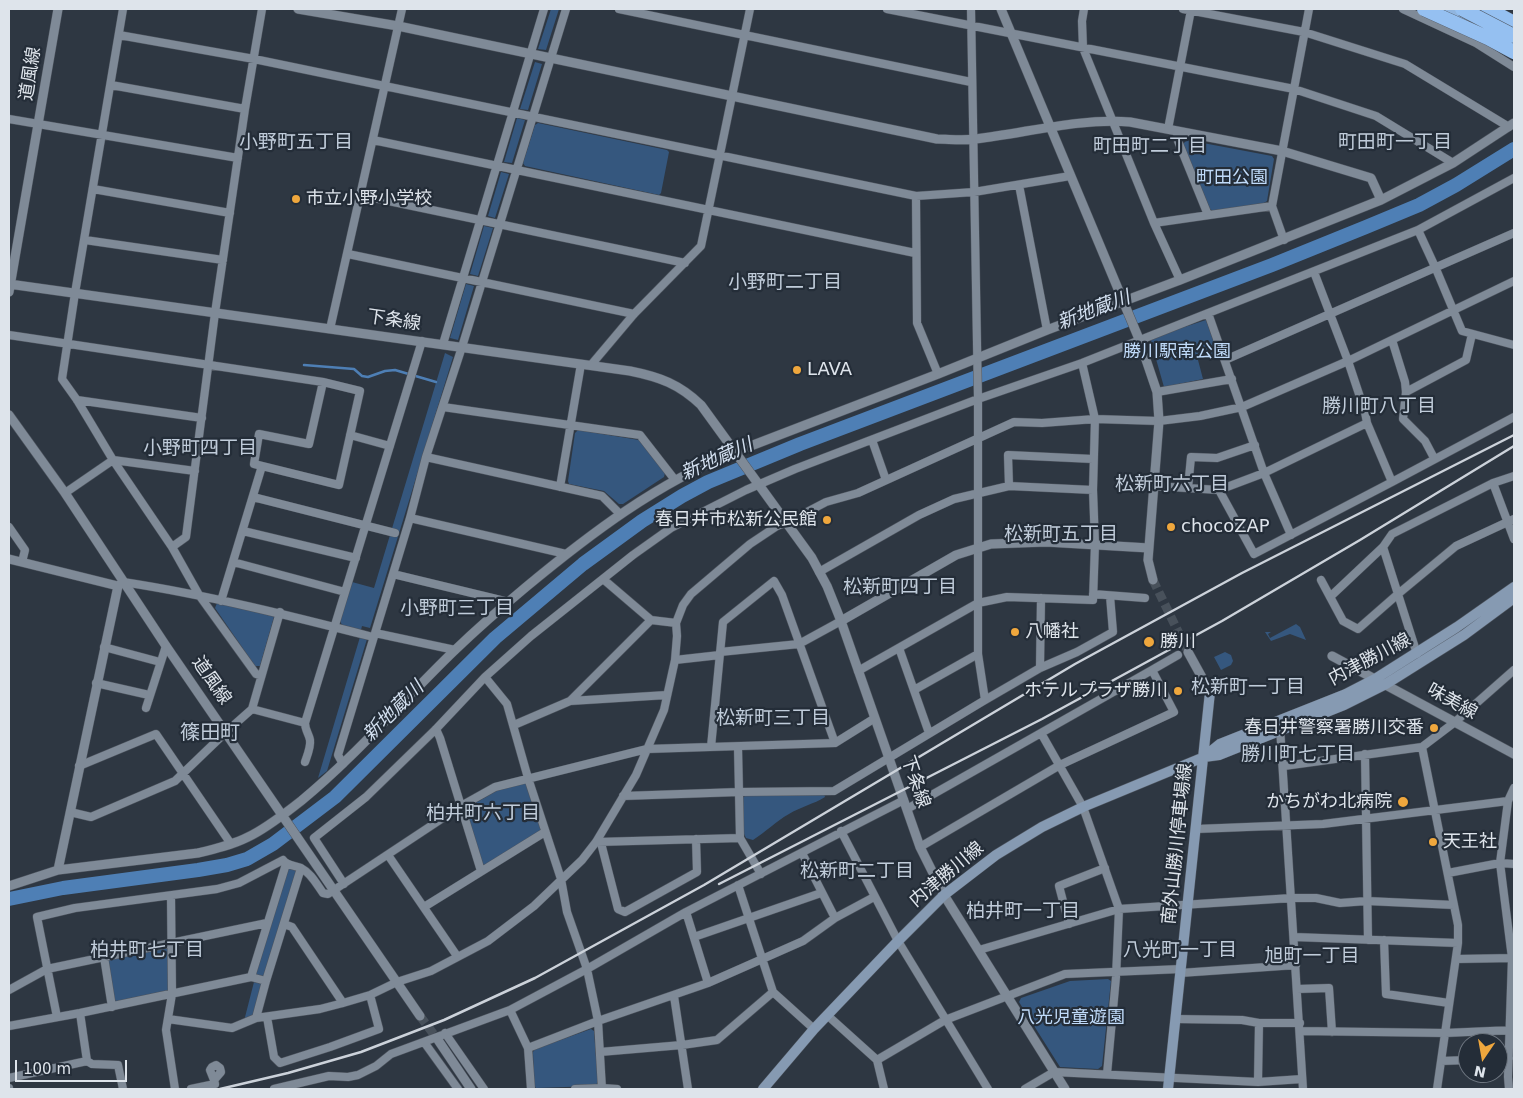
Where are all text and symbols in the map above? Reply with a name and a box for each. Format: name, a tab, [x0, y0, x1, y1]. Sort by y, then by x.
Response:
street label: 道風線	[16, 46, 46, 102]
district label: 小野町五丁目	[239, 132, 353, 154]
district label: 町田町一丁目	[1338, 132, 1452, 154]
district label: 町田町二丁目	[1093, 136, 1207, 158]
park label: 町田公園	[1196, 167, 1268, 189]
place label: 市立小野小学校	[306, 188, 432, 210]
marker: 市立小野小学校	[290, 193, 302, 205]
district label: 小野町二丁目	[728, 272, 842, 294]
water label: 新地蔵川	[1054, 287, 1134, 335]
street label: 下条線	[366, 307, 422, 335]
park label: 勝川駅南公園	[1123, 341, 1231, 363]
place label: LAVA	[807, 359, 852, 381]
marker: LAVA	[791, 364, 803, 376]
district label: 勝川町八丁目	[1322, 396, 1436, 418]
water label: 新地蔵川	[678, 434, 756, 486]
district label: 小野町四丁目	[143, 438, 257, 460]
district label: 松新町六丁目	[1115, 474, 1229, 496]
place label: 春日井市松新公民館	[655, 509, 817, 531]
marker: 春日井市松新公民館	[821, 514, 833, 526]
place label: chocoZAP	[1181, 516, 1270, 538]
marker: chocoZAP	[1165, 521, 1177, 533]
district label: 松新町五丁目	[1004, 524, 1118, 546]
district label: 松新町四丁目	[843, 577, 957, 599]
district label: 小野町三丁目	[400, 598, 514, 620]
place label: 八幡社	[1025, 621, 1079, 643]
marker: 八幡社	[1009, 626, 1021, 638]
street label: 内津勝川線	[1325, 629, 1415, 691]
place label: 勝川	[1160, 631, 1196, 653]
marker: 勝川	[1142, 635, 1156, 649]
street label: 道風線	[187, 653, 235, 709]
water label: 新地蔵川	[359, 677, 429, 747]
district label: 松新町一丁目	[1191, 677, 1305, 699]
street label: 味美線	[1423, 679, 1481, 725]
place label: ホテルプラザ勝川	[1024, 680, 1168, 702]
marker: ホテルプラザ勝川	[1172, 685, 1184, 697]
district label: 松新町三丁目	[716, 708, 830, 730]
place label: 春日井警察署勝川交番	[1244, 717, 1424, 739]
district label: 篠田町	[180, 722, 240, 746]
marker: 春日井警察署勝川交番	[1428, 722, 1440, 734]
district label: 勝川町七丁目	[1241, 744, 1355, 766]
street label: 下条線	[896, 753, 934, 811]
street label: 南外山勝川停車場線	[1159, 762, 1197, 926]
place label: かちがわ北病院	[1266, 791, 1392, 813]
marker: かちがわ北病院	[1396, 795, 1410, 809]
district label: 柏井町六丁目	[426, 803, 540, 825]
place label: 天王社	[1443, 831, 1497, 853]
marker: 天王社	[1427, 836, 1439, 848]
street label: 内津勝川線	[906, 838, 988, 912]
district label: 松新町二丁目	[800, 861, 914, 883]
district label: 柏井町一丁目	[966, 901, 1080, 923]
district label: 柏井町七丁目	[90, 940, 204, 962]
district label: 八光町一丁目	[1123, 940, 1237, 962]
district label: 旭町一丁目	[1265, 946, 1359, 968]
park label: 八光児童遊園	[1017, 1007, 1125, 1029]
north arrow	[1458, 1033, 1508, 1083]
scale bar	[18, 1050, 130, 1082]
text: 100 m	[23, 1060, 71, 1078]
text: N	[1473, 1063, 1487, 1081]

